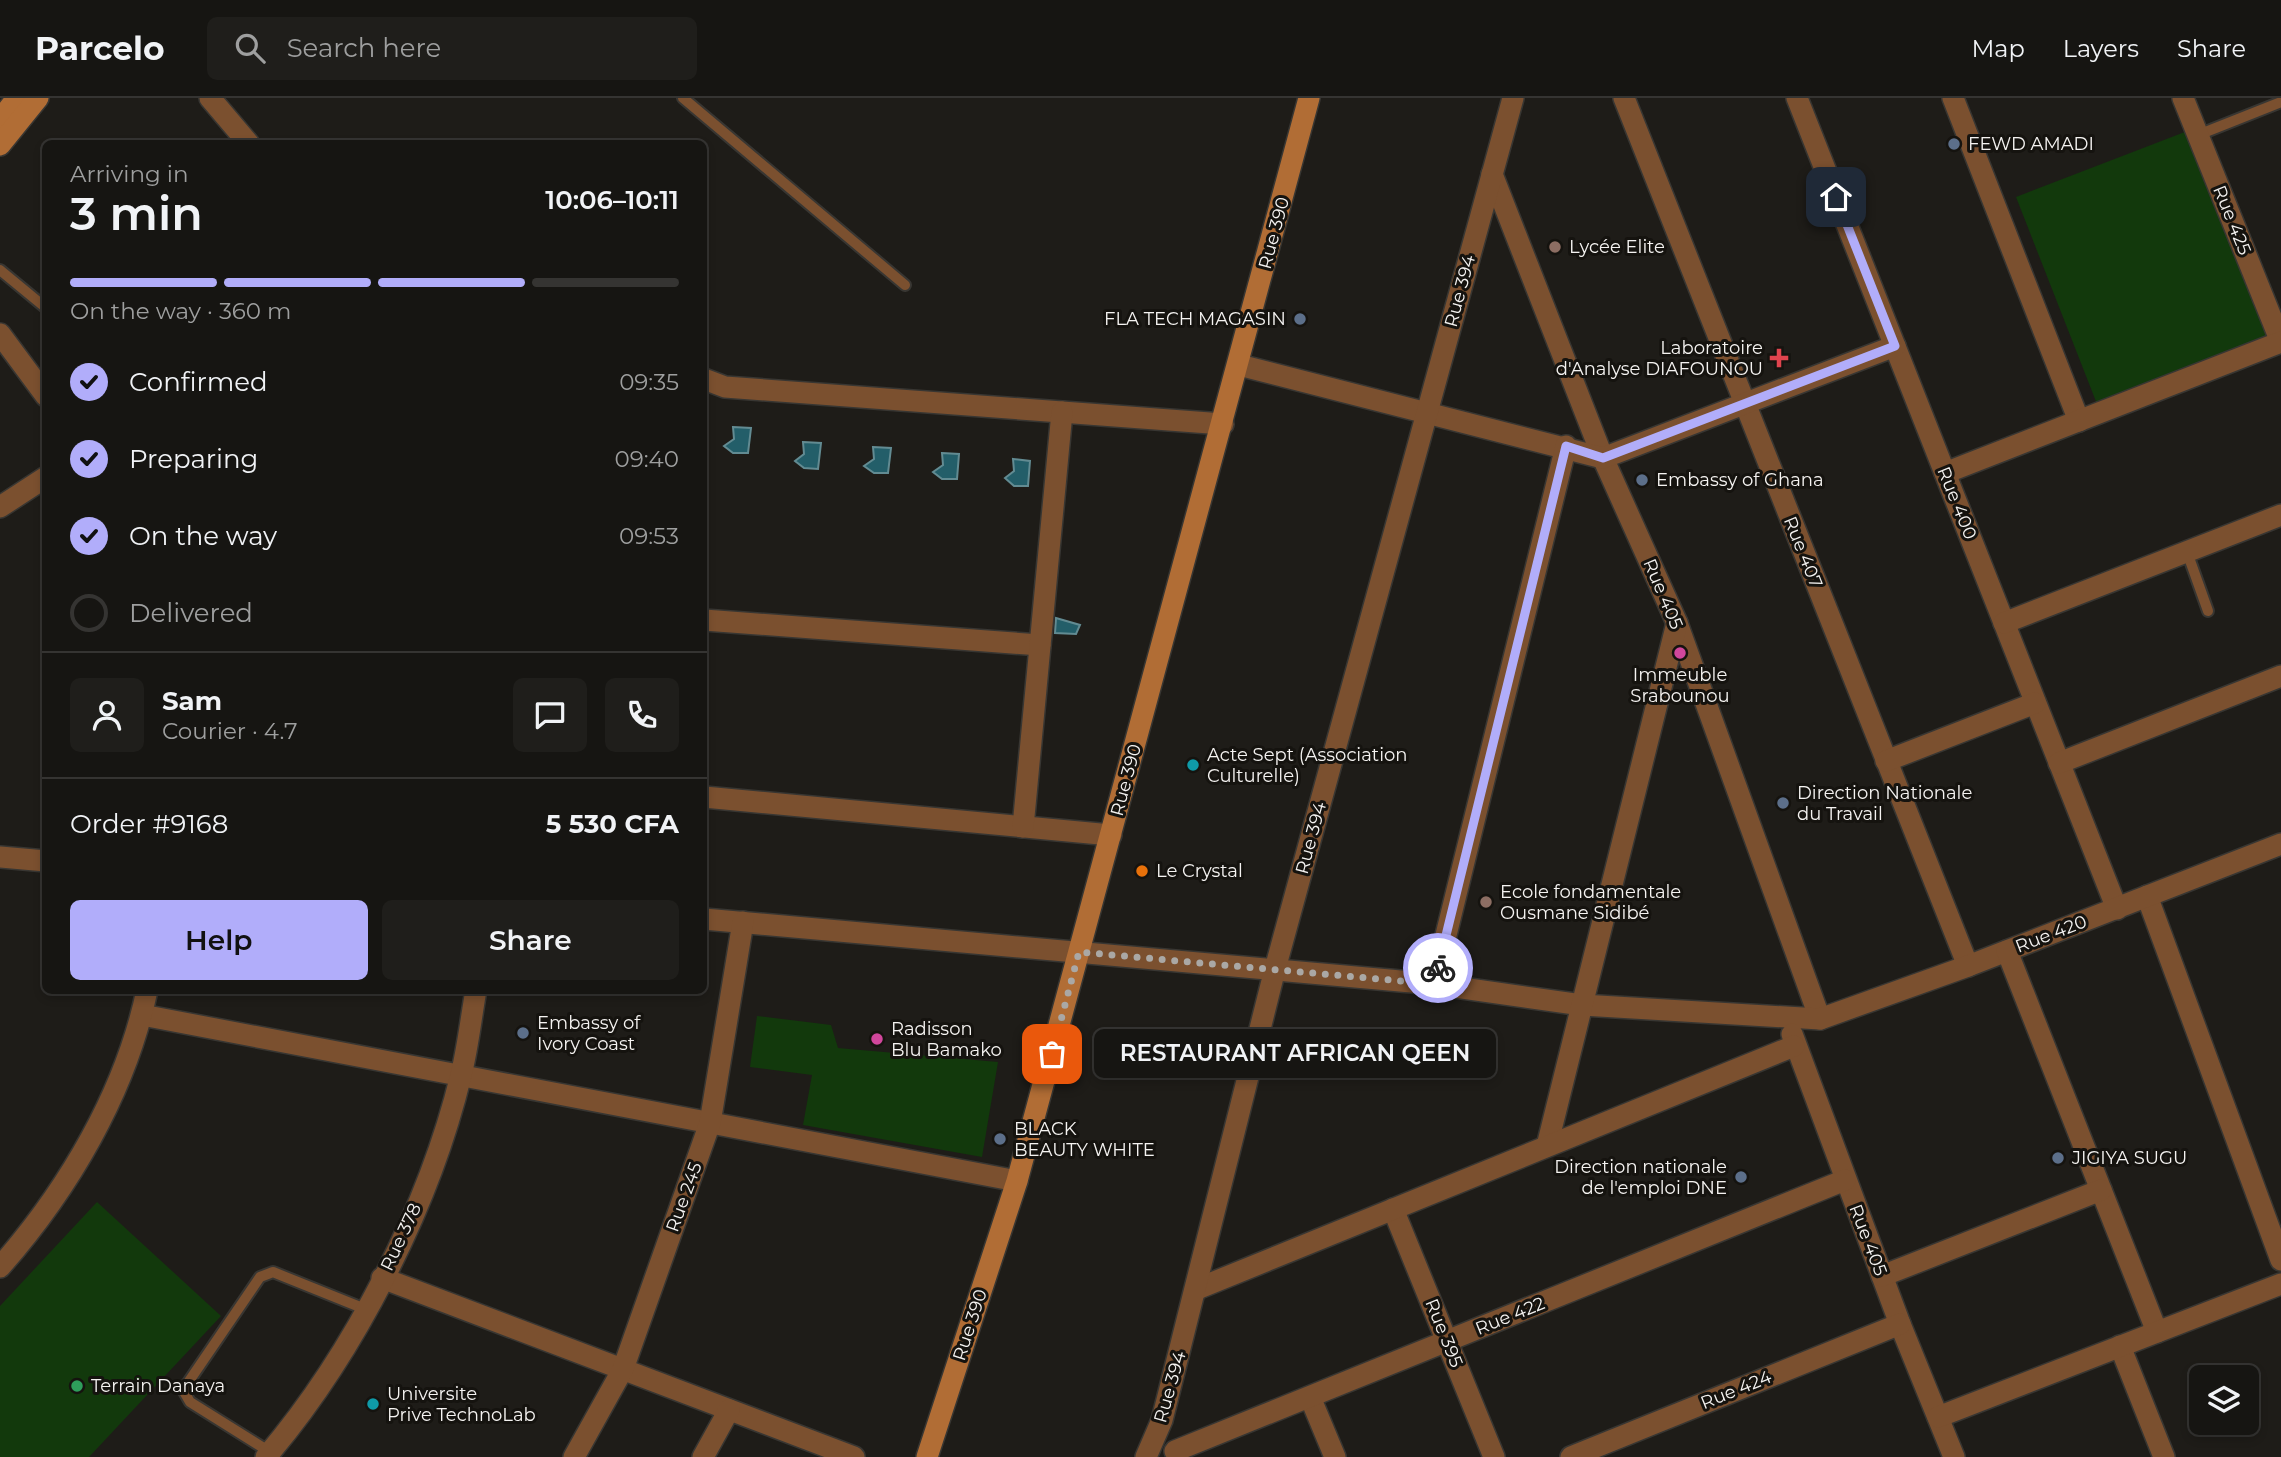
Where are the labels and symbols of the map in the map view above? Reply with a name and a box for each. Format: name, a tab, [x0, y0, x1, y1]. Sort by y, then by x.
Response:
place label: FEWD AMADI	[1968, 133, 2094, 155]
marker: FEWD AMADI	[1946, 136, 1962, 152]
pin	[1806, 167, 1866, 227]
street label: Rue 425	[2208, 182, 2256, 258]
street label: Rue 390	[1254, 195, 1294, 271]
place label: Lycée Elite	[1569, 236, 1665, 258]
marker: Lycée Elite	[1547, 239, 1563, 255]
street label: Rue 394	[1440, 252, 1480, 329]
place label: FLA TECH MAGASIN	[1104, 308, 1286, 330]
marker: FLA TECH MAGASIN	[1292, 311, 1308, 327]
place label: Laboratoire d'Analyse DIAFOUNOU	[1556, 337, 1763, 380]
marker: Laboratoire d'Analyse DIAFOUNOU	[1769, 348, 1789, 368]
street label: Rue 400	[1932, 463, 1982, 543]
place label: Embassy of Ghana	[1656, 469, 1824, 491]
marker: Embassy of Ghana	[1634, 472, 1650, 488]
street label: Rue 407	[1779, 513, 1827, 591]
street label: Rue 405	[1638, 555, 1688, 633]
marker: Immeuble Srabounou	[1672, 645, 1688, 661]
place label: Immeuble Srabounou	[1630, 664, 1730, 707]
street label: Rue 390	[1106, 742, 1146, 818]
place label: Acte Sept (Association Culturelle)	[1207, 744, 1407, 787]
marker: Acte Sept (Association Culturelle)	[1185, 757, 1201, 773]
place label: Direction Nationale du Travail	[1797, 782, 1972, 825]
marker: Direction Nationale du Travail	[1775, 795, 1791, 811]
street label: Rue 394	[1291, 799, 1331, 876]
place label: Le Crystal	[1156, 860, 1243, 882]
marker: Le Crystal	[1134, 863, 1150, 879]
place label: Ecole fondamentale Ousmane Sidibé	[1500, 881, 1681, 924]
marker: Ecole fondamentale Ousmane Sidibé	[1478, 894, 1494, 910]
street label: Rue 420	[2012, 910, 2090, 958]
courier	[1403, 933, 1473, 1003]
place label: Embassy of Ivory Coast	[537, 1012, 641, 1055]
place label: Radisson Blu Bamako	[891, 1018, 1002, 1061]
pin	[1022, 1024, 1082, 1084]
marker: Embassy of Ivory Coast	[515, 1025, 531, 1041]
callout: RESTAURANT AFRICAN QEEN	[1094, 1030, 1496, 1079]
marker: Radisson Blu Bamako	[869, 1031, 885, 1047]
place label: BLACK BEAUTY WHITE	[1014, 1118, 1155, 1161]
marker: BLACK BEAUTY WHITE	[992, 1131, 1008, 1147]
place label: JIGIYA SUGU	[2071, 1147, 2187, 1169]
marker: JIGIYA SUGU	[2050, 1150, 2066, 1166]
place label: Direction nationale de l'emploi DNE	[1554, 1156, 1727, 1199]
street label: Rue 245	[661, 1159, 707, 1235]
marker: Direction nationale de l'emploi DNE	[1733, 1169, 1749, 1185]
street label: Rue 378	[376, 1200, 426, 1274]
street label: Rue 405	[1844, 1201, 1892, 1279]
street label: Rue 390	[948, 1287, 992, 1363]
street label: Rue 422	[1472, 1292, 1548, 1340]
street label: Rue 395	[1420, 1296, 1468, 1370]
street label: Rue 394	[1149, 1348, 1191, 1425]
street label: Rue 424	[1697, 1366, 1775, 1414]
place label: Terrain Danaya	[91, 1375, 225, 1397]
marker: Terrain Danaya	[69, 1378, 85, 1394]
place label: Universite Prive TechnoLab	[387, 1383, 536, 1426]
marker: Universite Prive TechnoLab	[365, 1396, 381, 1412]

